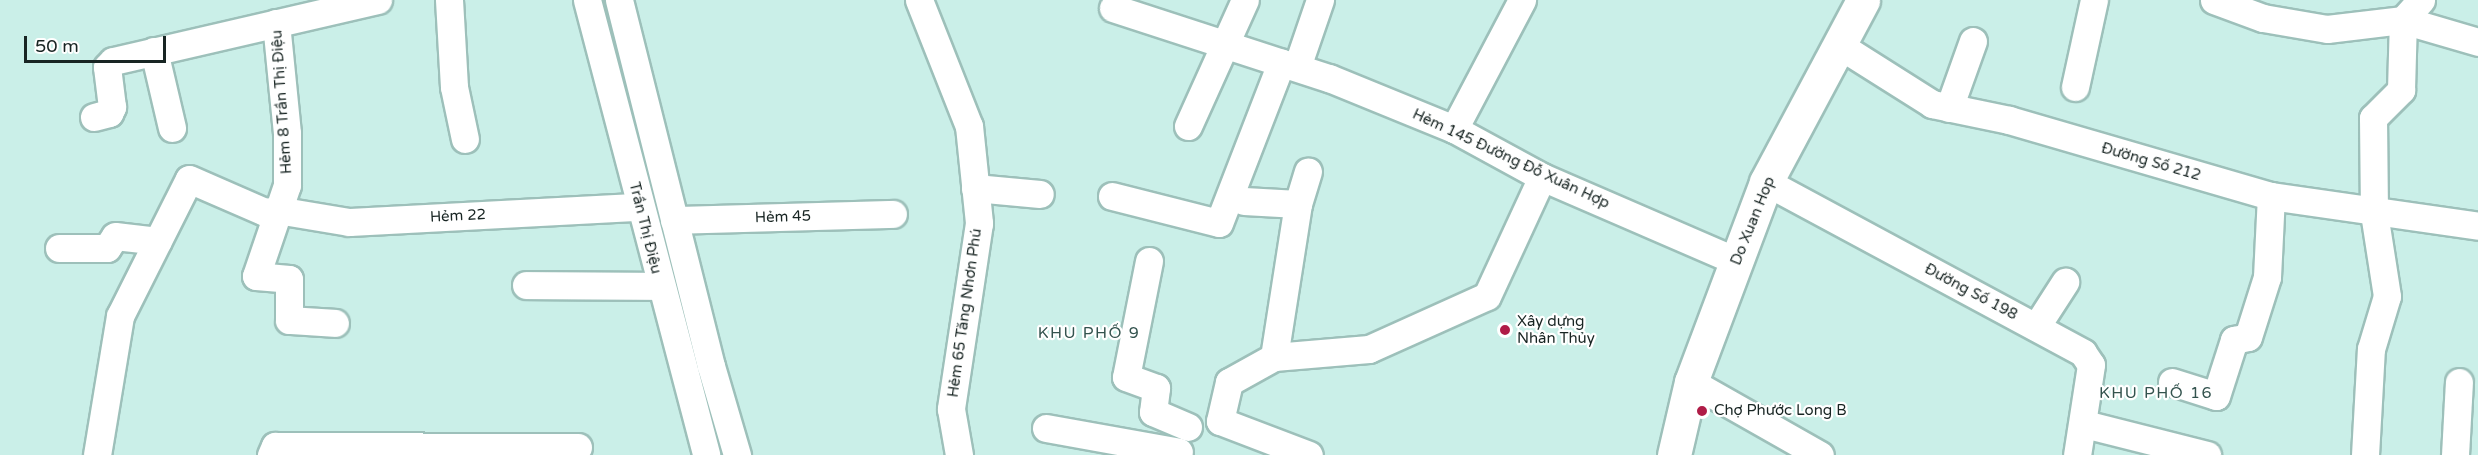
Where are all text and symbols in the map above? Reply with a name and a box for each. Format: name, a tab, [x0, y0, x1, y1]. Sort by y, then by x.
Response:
scale bar	[27, 24, 170, 62]
street label: Hẻm 8 Trần Thị Điệu	[268, 29, 296, 175]
text: 50 m	[35, 35, 79, 57]
street label: Hẻm 145 Đường Đỗ Xuân Hợp	[1410, 105, 1612, 213]
street label: Đường Số 212	[2099, 139, 2203, 185]
street label: Do Xuan Hop	[1727, 174, 1779, 268]
street label: Trần Thị Điệu	[625, 180, 665, 276]
street label: Hẻm 22	[430, 206, 486, 226]
street label: Hẻm 45	[755, 207, 811, 227]
street label: Hẻm 65 Tăng Nhơn Phú	[944, 227, 986, 399]
street label: Đường Số 198	[1921, 260, 2021, 324]
place label: Xây dựng Nhân Thủy	[1517, 312, 1595, 347]
district label: KHU PHỐ 9	[1038, 323, 1140, 343]
marker: Xây dựng Nhân Thủy	[1498, 323, 1512, 337]
district label: KHU PHỐ 16	[2099, 383, 2213, 403]
place label: Chợ Phước Long B	[1714, 402, 1847, 420]
marker: Chợ Phước Long B	[1695, 404, 1709, 418]

